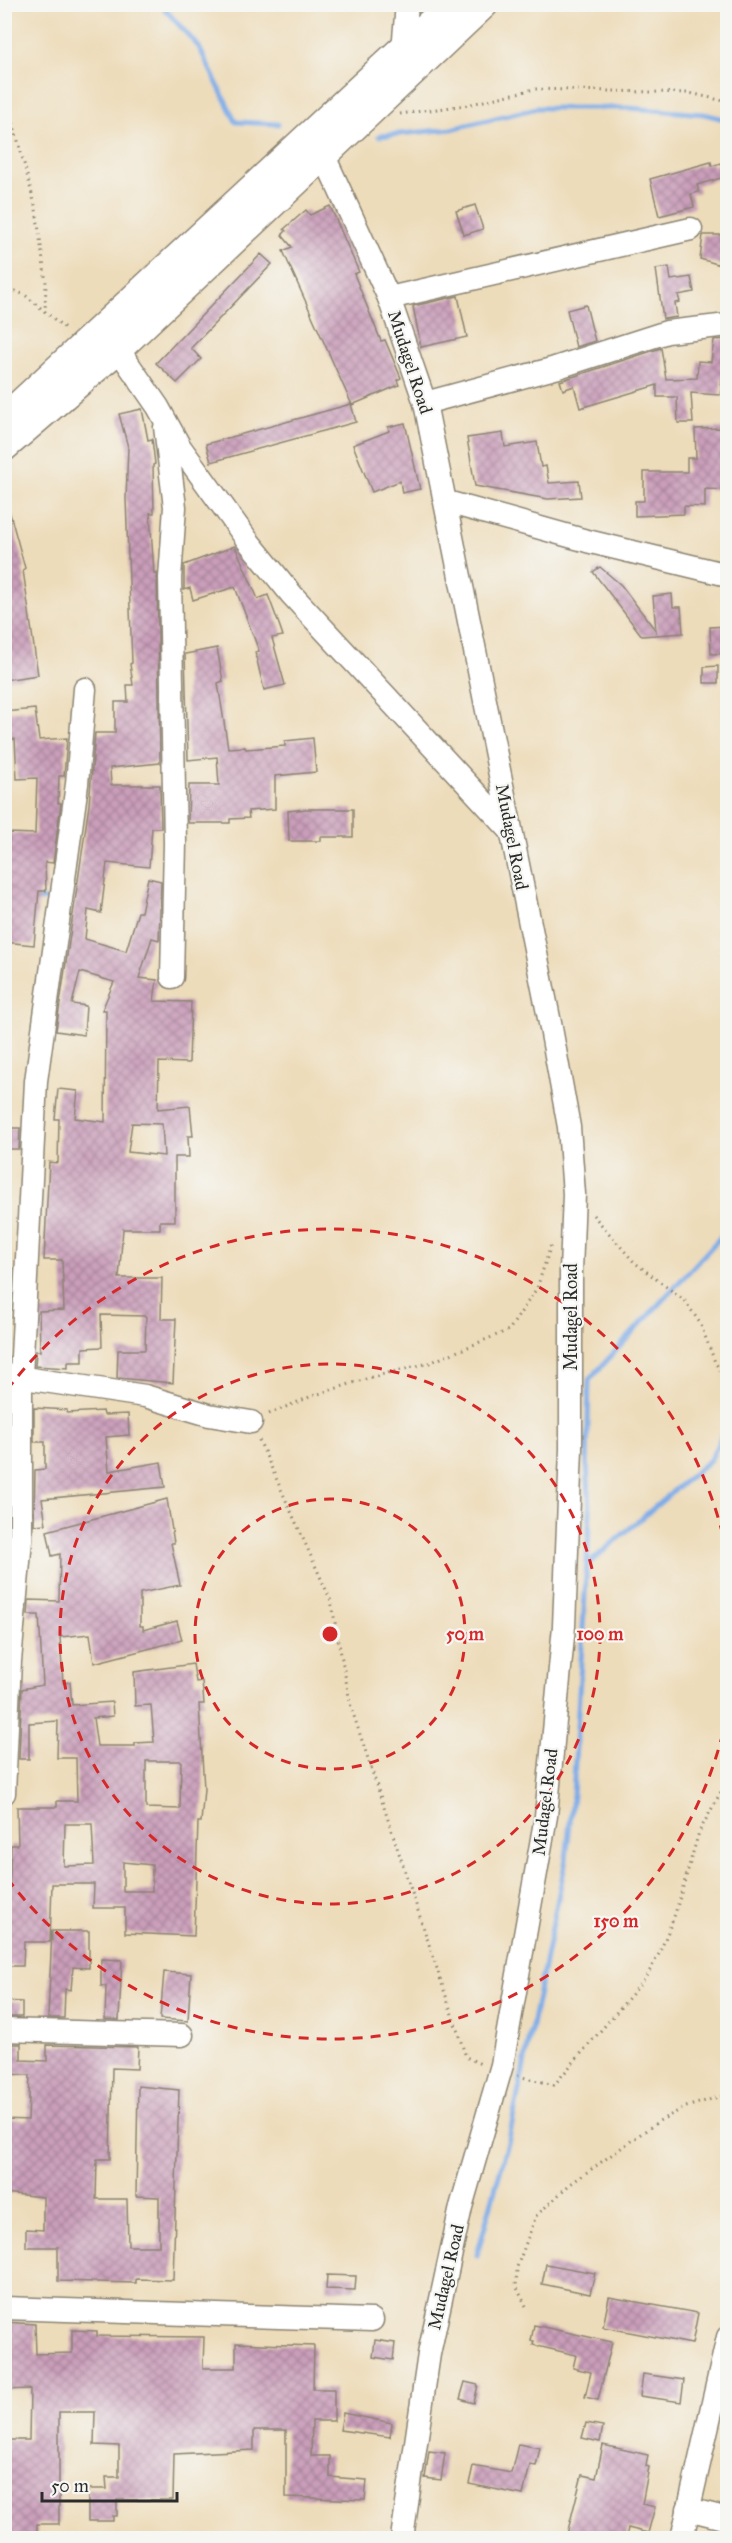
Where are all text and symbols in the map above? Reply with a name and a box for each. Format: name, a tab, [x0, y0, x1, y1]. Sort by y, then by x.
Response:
street label: Mudagel Road	[382, 307, 437, 417]
street label: Mudagel Road	[490, 782, 533, 892]
street label: Mudagel Road	[560, 1263, 583, 1371]
text: 50 m	[446, 1623, 485, 1645]
text: 100 m	[577, 1623, 624, 1645]
centre of rings	[320, 1624, 340, 1644]
street label: Mudagel Road	[528, 1747, 563, 1857]
text: 150 m	[594, 1910, 639, 1932]
street label: Mudagel Road	[423, 2222, 470, 2332]
scale bar	[42, 2465, 177, 2503]
text: 50 m	[51, 2475, 89, 2497]

